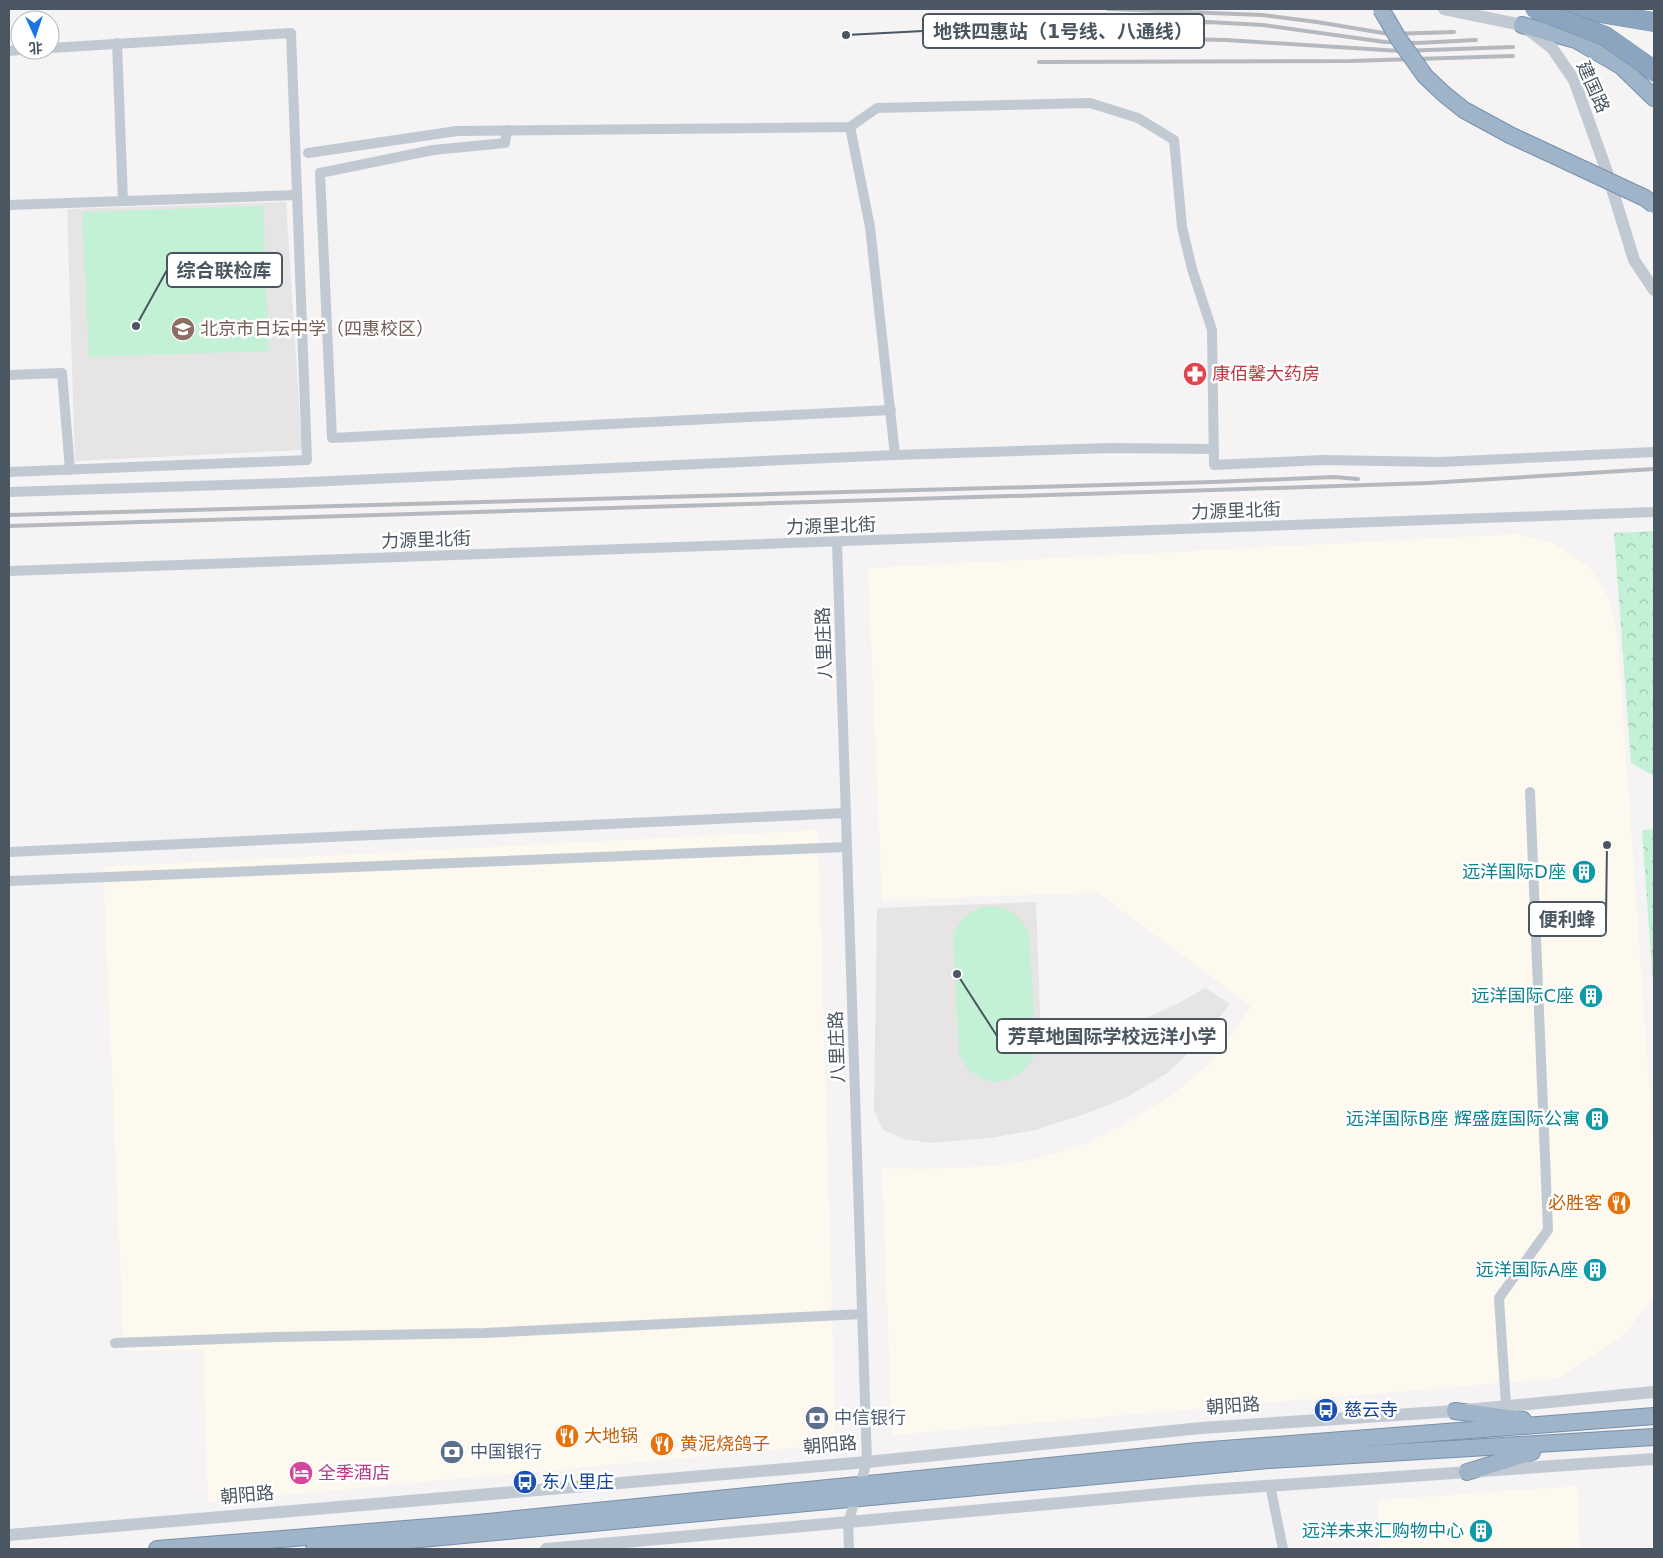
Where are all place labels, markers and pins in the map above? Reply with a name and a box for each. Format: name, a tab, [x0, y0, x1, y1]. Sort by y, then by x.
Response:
callout: 地铁四惠站（1号线、八通线）	[923, 14, 1204, 48]
callout: 综合联检库	[167, 253, 282, 287]
school or university icon: 北京市日坛中学（四惠校区）	[170, 316, 196, 342]
place label: 北京市日坛中学（四惠校区）	[200, 318, 434, 339]
pharmacy icon: 康佰馨大药房	[1182, 361, 1208, 387]
place label: 康佰馨大药房	[1212, 363, 1320, 384]
building icon: 远洋国际D座	[1571, 859, 1597, 885]
place label: 远洋国际D座	[1462, 861, 1566, 882]
callout: 便利蜂	[1529, 902, 1606, 936]
building icon: 远洋国际C座	[1578, 983, 1604, 1009]
place label: 远洋国际C座	[1471, 985, 1574, 1006]
callout: 芳草地国际学校远洋小学	[997, 1019, 1226, 1053]
building icon: 远洋国际B座 辉盛庭国际公寓	[1584, 1106, 1610, 1132]
place label: 远洋国际B座 辉盛庭国际公寓	[1346, 1108, 1580, 1129]
restaurant icon: 必胜客	[1606, 1190, 1632, 1216]
place label: 必胜客	[1548, 1192, 1602, 1213]
building icon: 远洋国际A座	[1582, 1257, 1608, 1283]
place label: 远洋国际A座	[1476, 1259, 1578, 1280]
bus stop icon: 慈云寺	[1313, 1397, 1339, 1423]
place label: 慈云寺	[1344, 1399, 1398, 1420]
bank icon: 中信银行	[804, 1405, 830, 1431]
place label: 中信银行	[834, 1407, 906, 1428]
restaurant icon: 大地锅	[554, 1423, 580, 1449]
place label: 大地锅	[584, 1425, 638, 1446]
restaurant icon: 黄泥烧鸽子	[649, 1431, 675, 1457]
place label: 黄泥烧鸽子	[680, 1433, 770, 1454]
bank icon: 中国银行	[439, 1439, 465, 1465]
place label: 中国银行	[470, 1441, 542, 1462]
hotel icon: 全季酒店	[288, 1460, 314, 1486]
place label: 全季酒店	[318, 1462, 390, 1483]
bus stop icon: 东八里庄	[512, 1469, 538, 1495]
place label: 东八里庄	[542, 1471, 614, 1492]
building icon: 远洋未来汇购物中心	[1468, 1518, 1494, 1544]
place label: 远洋未来汇购物中心	[1302, 1520, 1464, 1541]

